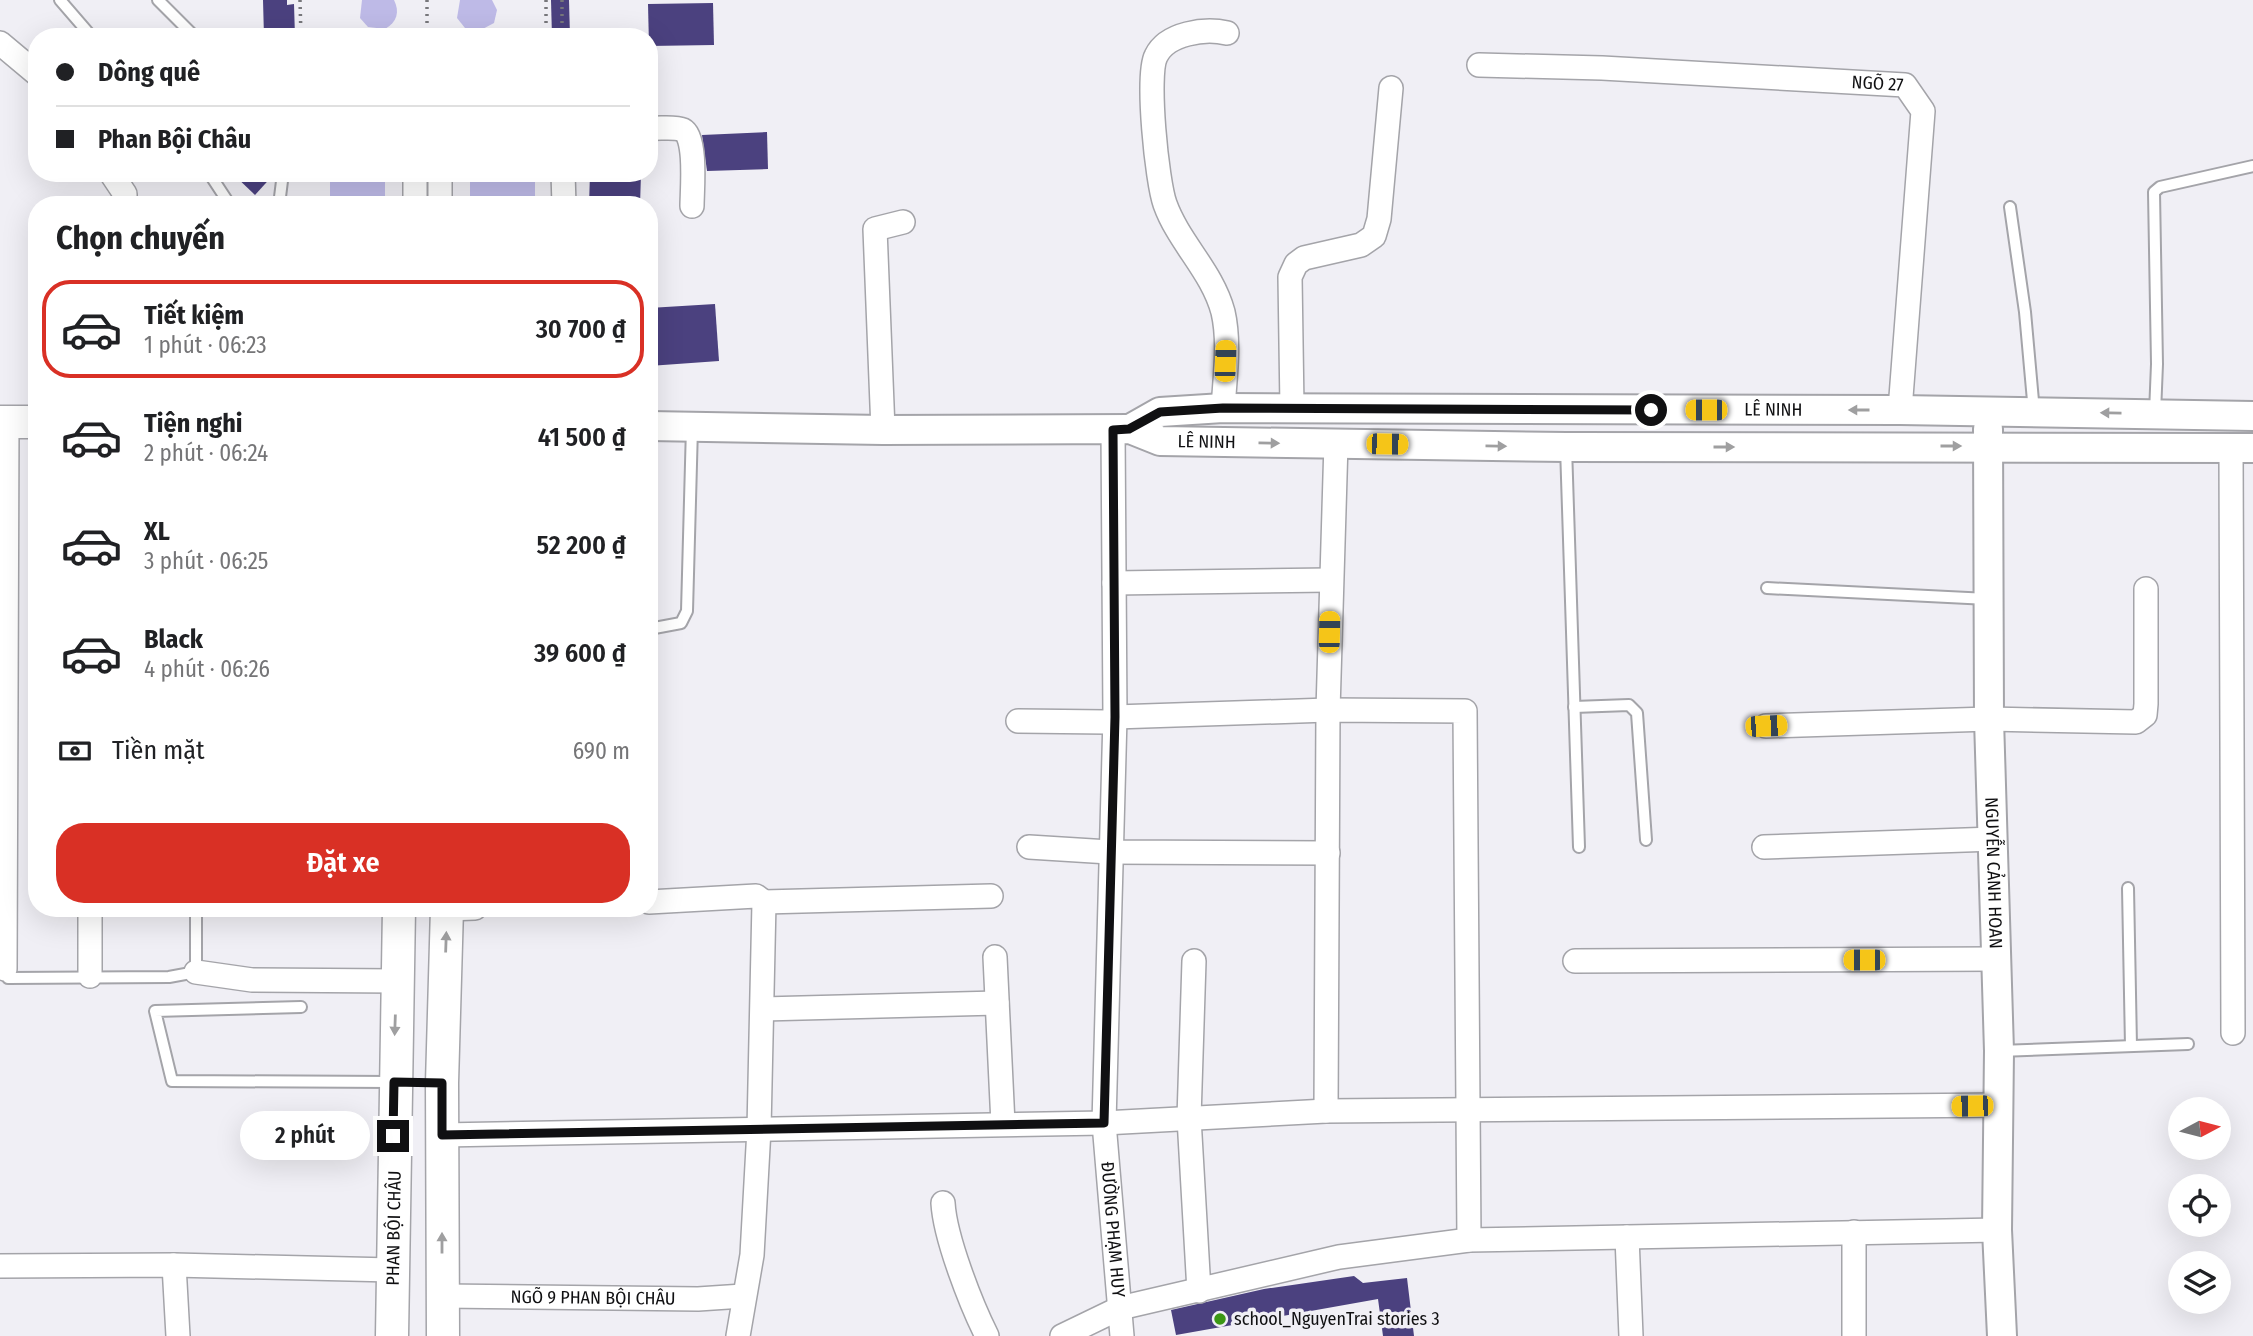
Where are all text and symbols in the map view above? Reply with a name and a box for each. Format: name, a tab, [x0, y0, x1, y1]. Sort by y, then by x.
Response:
text: Dông quê	[98, 57, 200, 88]
street label: NGÕ 27	[1851, 71, 1904, 96]
text: Phan Bội Châu	[98, 124, 251, 155]
text: Chọn chuyến	[56, 219, 225, 257]
icon: car	[60, 298, 123, 361]
text: Tiết kiệm	[144, 300, 244, 331]
text: 30 700 ₫	[536, 314, 626, 345]
text: 1 phút · 06:23	[144, 331, 267, 359]
car	[1214, 340, 1237, 382]
route start	[1635, 394, 1667, 426]
street label: LÊ NINH	[1744, 399, 1803, 421]
car	[1686, 400, 1728, 421]
one-way arrow	[1848, 404, 1870, 416]
icon: car	[60, 406, 123, 469]
one-way arrow	[2100, 407, 2122, 418]
text: Tiện nghi	[144, 408, 243, 439]
text: 41 500 ₫	[538, 422, 626, 453]
street label: LÊ NINH	[1177, 430, 1236, 453]
car	[1366, 433, 1409, 455]
one-way arrow	[1258, 437, 1280, 448]
text: 2 phút · 06:24	[144, 439, 268, 467]
one-way arrow	[1486, 440, 1508, 452]
one-way arrow	[1941, 440, 1963, 452]
one-way arrow	[1713, 441, 1735, 453]
icon: car	[60, 514, 123, 577]
text: XL	[144, 516, 170, 547]
text: 52 200 ₫	[536, 530, 626, 561]
text: 3 phút · 06:25	[144, 547, 268, 575]
car	[1319, 611, 1340, 653]
icon: car	[60, 622, 123, 685]
text: Black	[144, 624, 203, 655]
text: 39 600 ₫	[534, 638, 626, 669]
text: 4 phút · 06:26	[144, 655, 270, 683]
car	[1745, 715, 1788, 737]
icon: cash	[56, 732, 94, 770]
text: Tiền mặt	[112, 735, 204, 766]
text: 690 m	[573, 737, 630, 765]
street label: NGUYỄN CẢNH HOAN	[1980, 797, 2007, 949]
button: Đặt xe	[56, 823, 630, 903]
one-way arrow	[440, 931, 452, 953]
car	[1844, 950, 1886, 971]
one-way arrow	[390, 1015, 401, 1037]
car	[1951, 1095, 1994, 1117]
north arrow	[2168, 1097, 2231, 1160]
map controls	[2168, 1097, 2231, 1314]
callout: 2 phút	[239, 1112, 368, 1160]
route end	[377, 1120, 409, 1152]
text: 2 phút	[275, 1121, 335, 1149]
street label: ĐƯỜNG PHẠM HUY	[1096, 1161, 1130, 1298]
street label: PHAN BỘI CHÂU	[382, 1170, 406, 1286]
button: locate	[2168, 1174, 2231, 1237]
one-way arrow	[436, 1232, 448, 1254]
button: layers	[2168, 1251, 2231, 1314]
street label: NGÕ 9 PHAN BỘI CHÂU	[510, 1286, 676, 1310]
place label: school_NguyenTrai stories 3	[1234, 1308, 1440, 1330]
marker: school_NguyenTrai stories 3	[1212, 1311, 1228, 1327]

